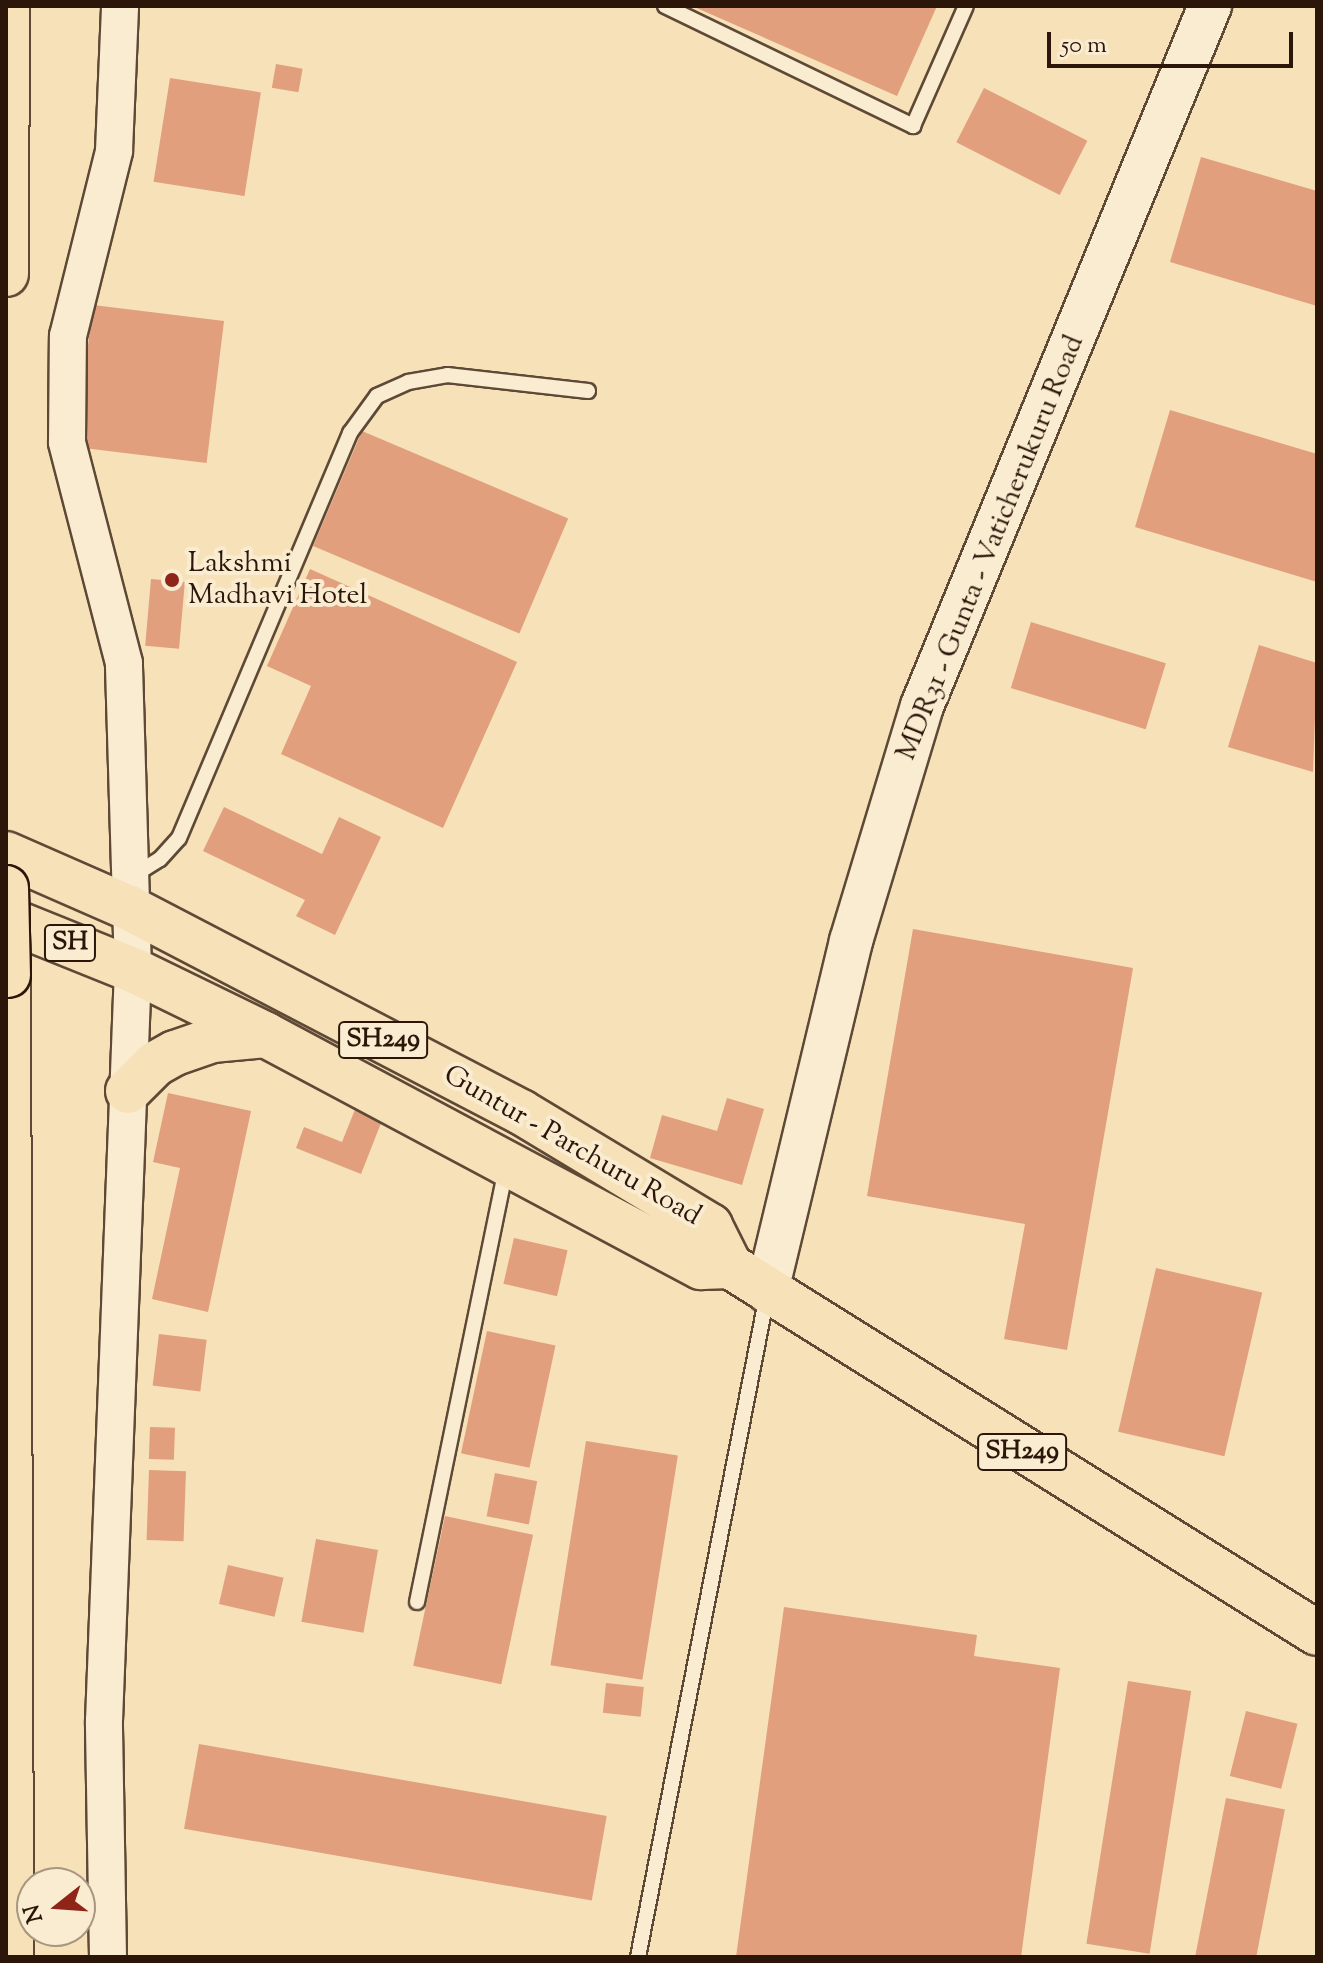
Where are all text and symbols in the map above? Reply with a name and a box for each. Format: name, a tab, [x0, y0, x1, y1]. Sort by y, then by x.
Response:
scale bar	[1051, 16, 1297, 66]
text: 50 m	[1061, 29, 1107, 63]
street label: MDR31 - Gunta - Vaticherukuru Road	[890, 331, 1092, 765]
place label: Lakshmi Madhavi Hotel	[188, 547, 367, 613]
marker: Lakshmi Madhavi Hotel	[163, 571, 181, 589]
road number: SH	[42, 921, 98, 965]
road number: SH249	[337, 1018, 429, 1062]
street label: Guntur - Parchuru Road	[437, 1059, 707, 1233]
road number: SH249	[976, 1430, 1068, 1474]
north arrow	[16, 1867, 96, 1947]
text: N	[17, 1900, 53, 1927]

